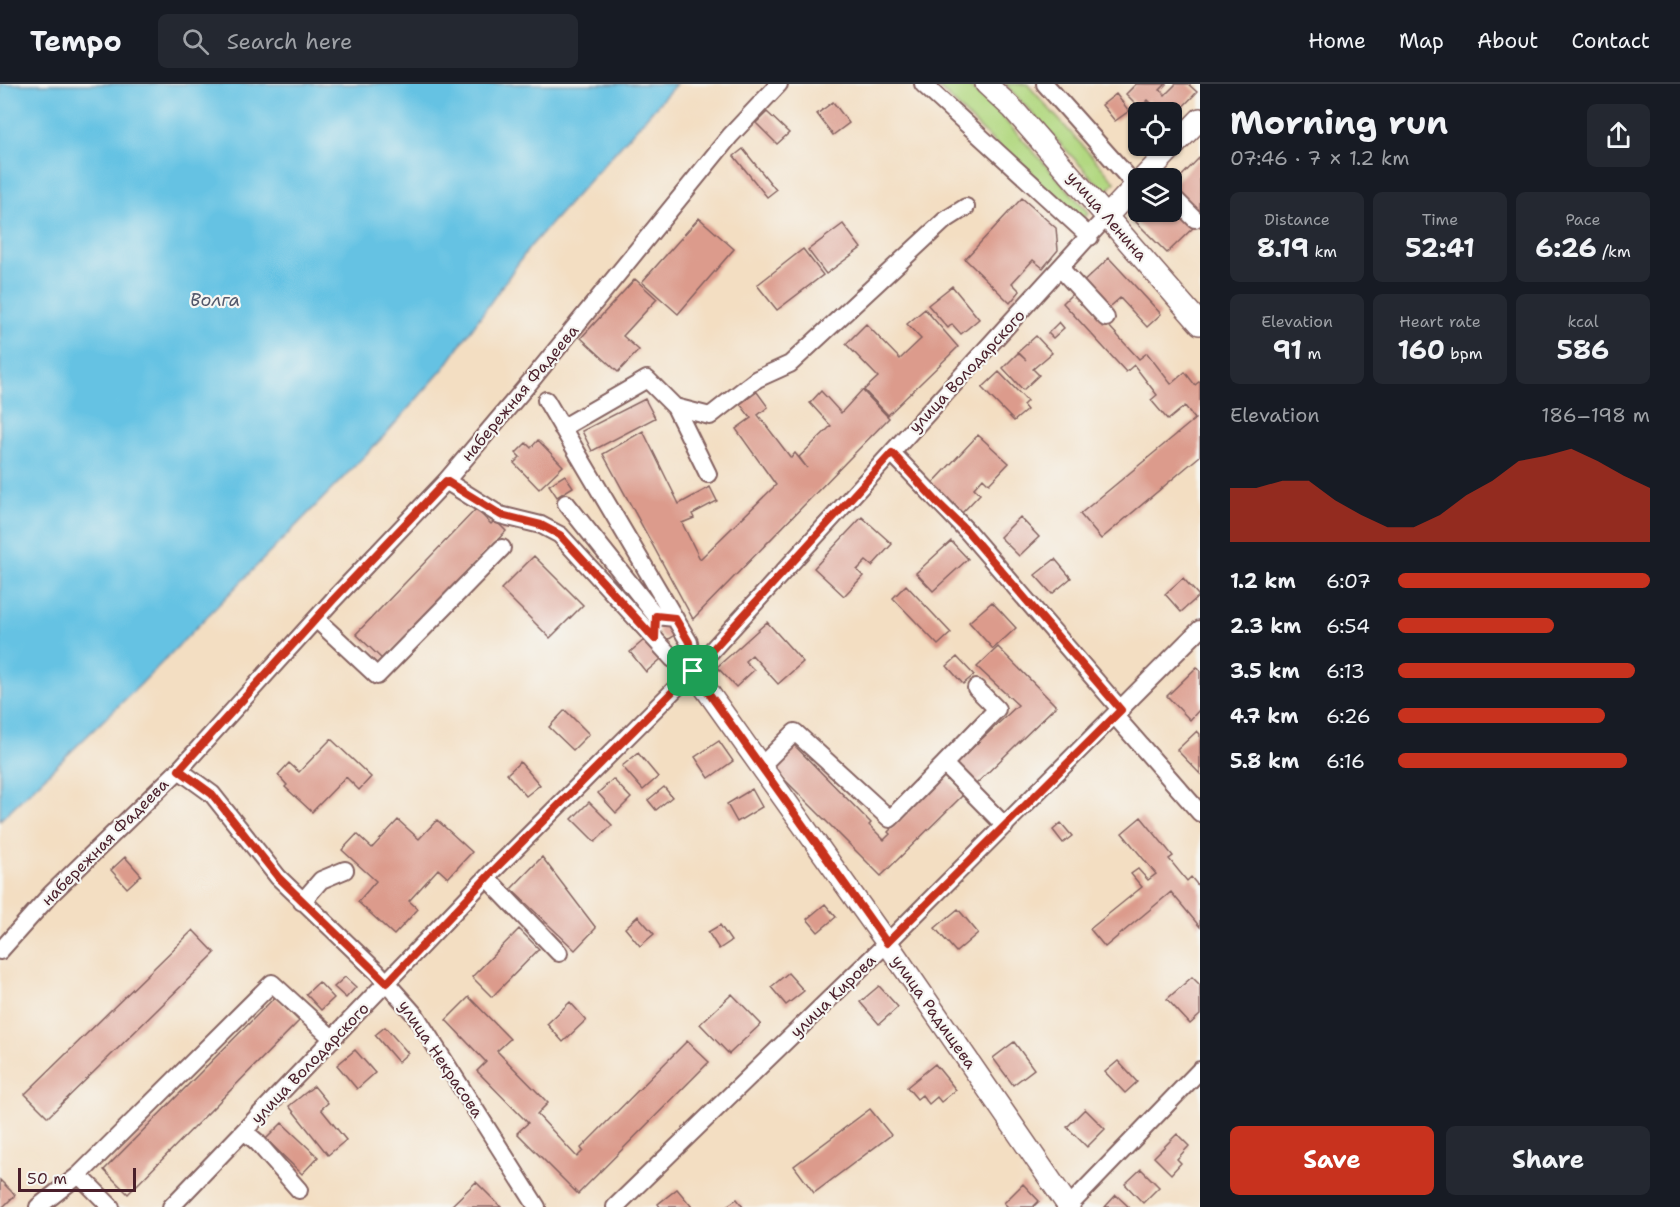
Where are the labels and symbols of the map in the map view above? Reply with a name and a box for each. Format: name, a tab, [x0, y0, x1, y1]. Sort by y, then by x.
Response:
street label: улица Ленина	[1062, 167, 1152, 265]
water label: Волга	[190, 288, 240, 312]
street label: улица Володарского	[904, 305, 1030, 437]
street label: набережная Фадеева	[457, 320, 583, 466]
pin	[667, 645, 718, 696]
street label: набережная Фадеева	[37, 774, 173, 910]
street label: улица Кирова	[786, 950, 880, 1042]
street label: улица Радищева	[887, 951, 981, 1073]
street label: улица Некрасова	[394, 996, 488, 1122]
street label: улица Володарского	[247, 998, 373, 1128]
scale bar	[18, 1165, 136, 1192]

